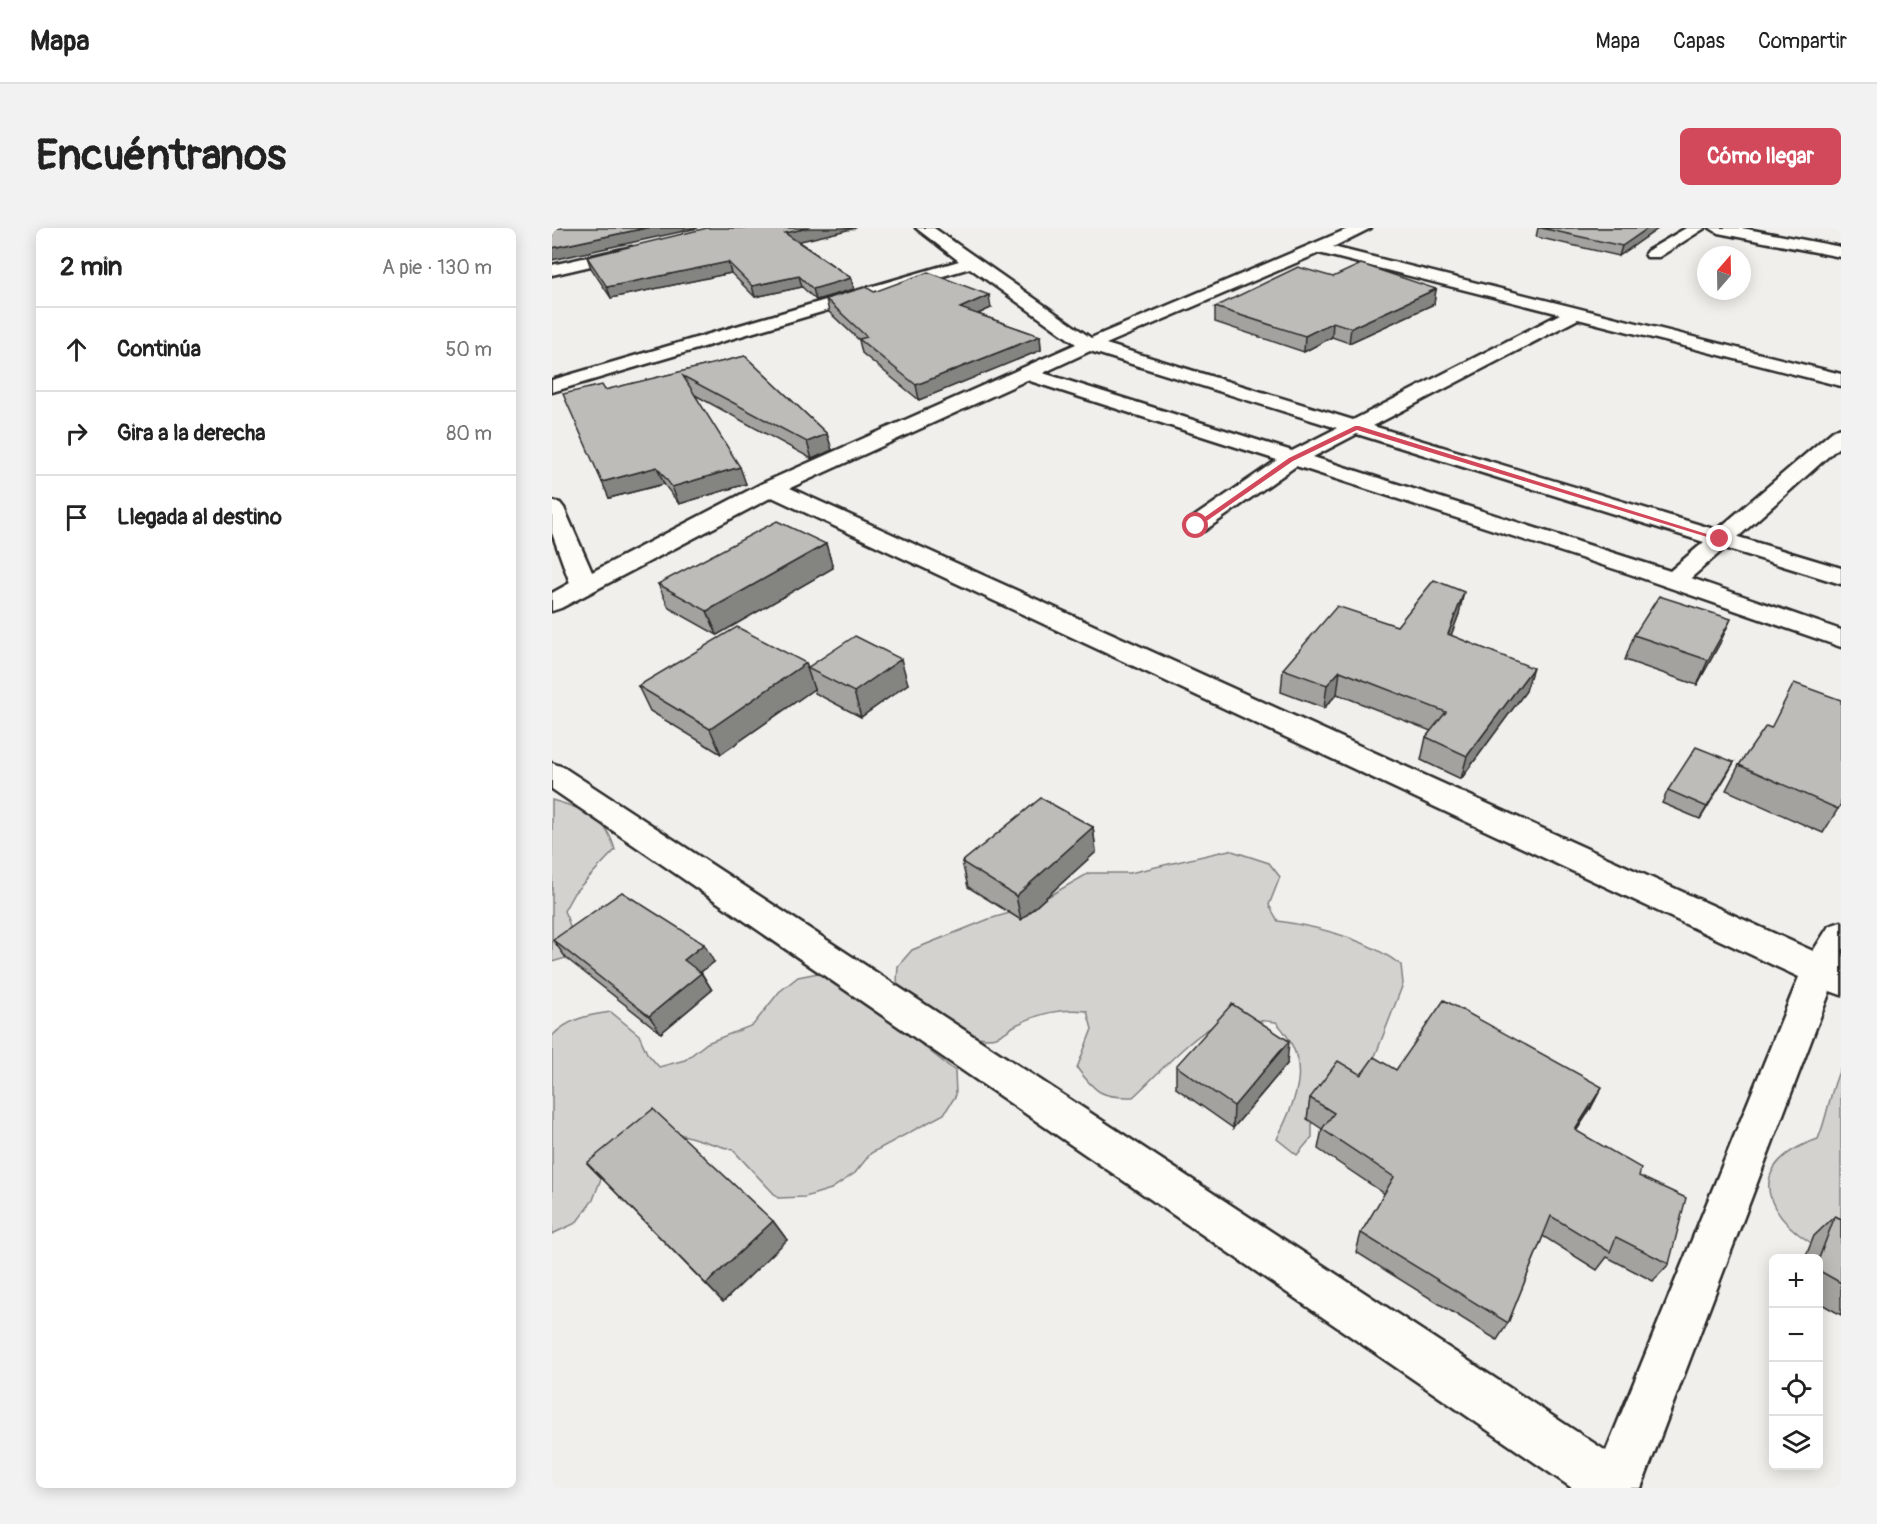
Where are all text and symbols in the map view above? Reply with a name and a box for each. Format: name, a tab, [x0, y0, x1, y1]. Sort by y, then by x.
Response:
text: Mapa	[30, 24, 89, 59]
text: Mapa	[1596, 28, 1640, 55]
text: Capas	[1673, 28, 1725, 55]
text: Compartir	[1758, 28, 1847, 55]
button: Cómo llegar	[1680, 128, 1841, 185]
text: Encuéntranos	[36, 130, 286, 182]
north arrow	[1697, 246, 1751, 300]
text: 2 min	[60, 251, 122, 283]
text: A pie · 130 m	[382, 255, 492, 280]
icon: ahead	[60, 333, 93, 366]
text: Continúa	[117, 335, 201, 363]
text: 50 m	[445, 337, 492, 362]
icon: right	[60, 417, 93, 450]
text: Gira a la derecha	[117, 419, 265, 447]
text: 80 m	[446, 421, 492, 446]
icon: arrive	[60, 501, 93, 534]
text: Llegada al destino	[117, 503, 282, 531]
route start	[1182, 512, 1208, 538]
route end	[1706, 525, 1732, 551]
map controls	[1769, 1254, 1823, 1470]
button: +	[1769, 1254, 1823, 1308]
button: −	[1769, 1308, 1823, 1362]
button: locate	[1769, 1362, 1823, 1416]
button: layers	[1769, 1416, 1823, 1470]

